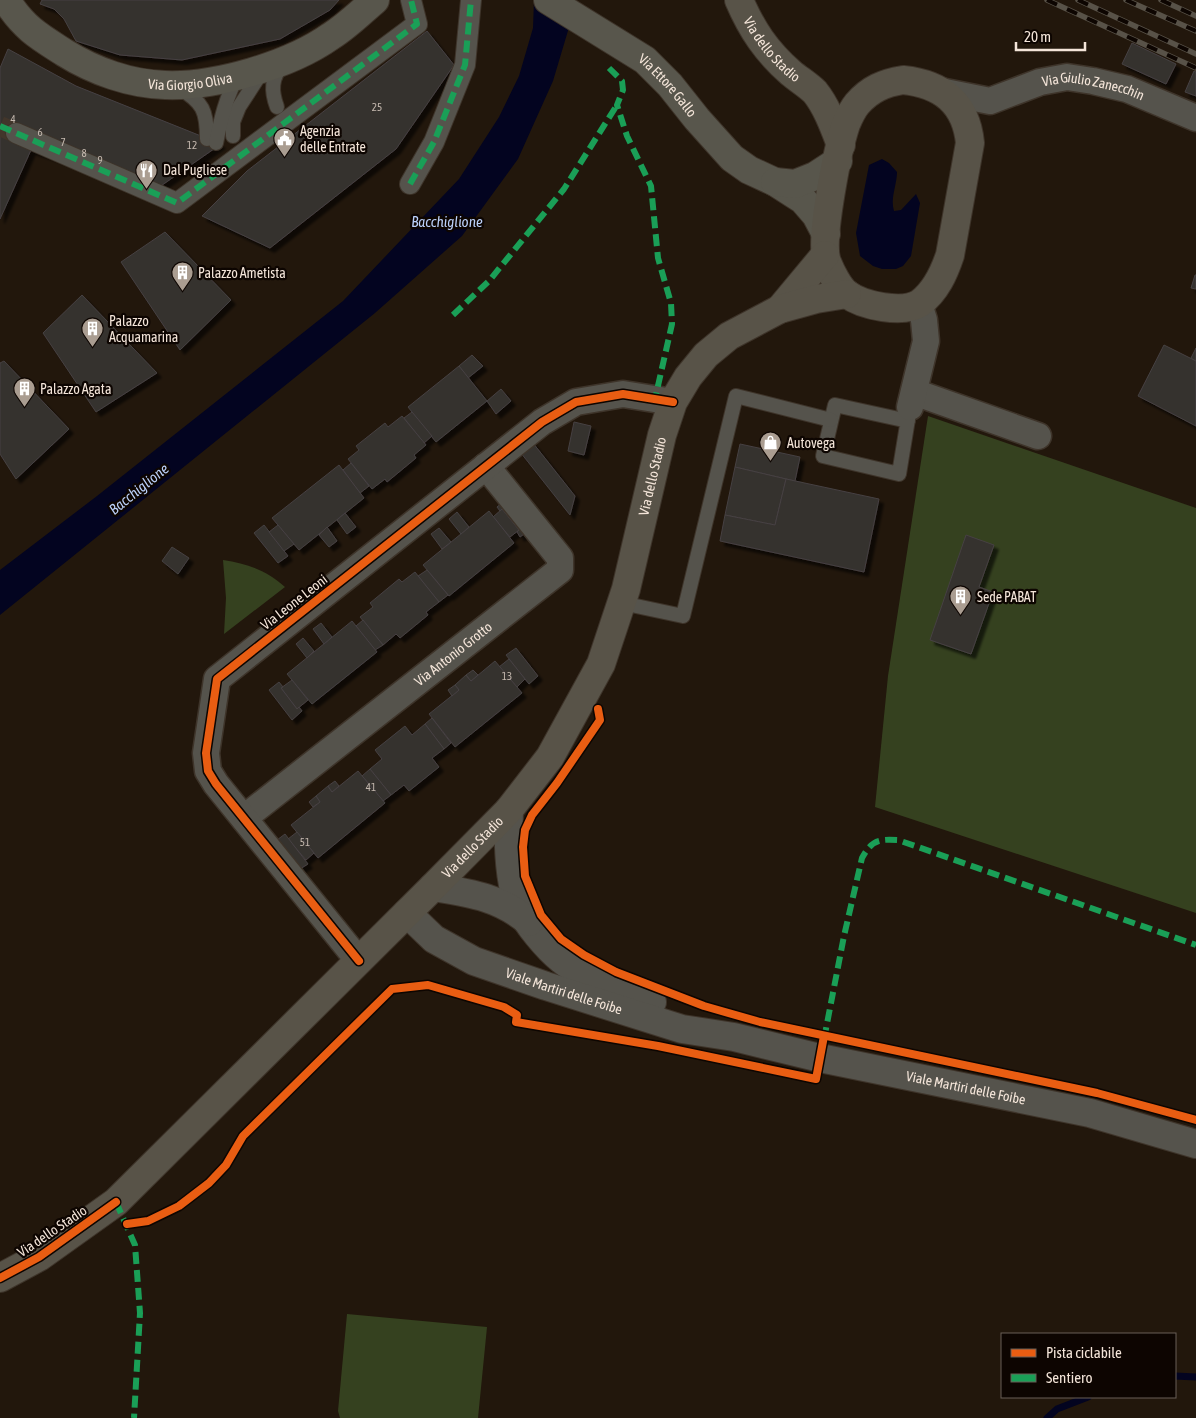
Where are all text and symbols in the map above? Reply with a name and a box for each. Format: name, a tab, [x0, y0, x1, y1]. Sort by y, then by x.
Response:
street label: Via dello Stadio	[740, 14, 803, 85]
scale bar	[1016, 20, 1085, 52]
text: 20 m	[1024, 28, 1051, 45]
street label: Via Ettore Gallo	[636, 50, 700, 120]
street label: Via Giorgio Oliva	[147, 69, 234, 93]
street label: Via Giulio Zanecchin	[1041, 69, 1147, 103]
house number: 25	[372, 101, 382, 113]
house number: 4	[10, 113, 16, 125]
place label: Agenzia delle Entrate	[300, 123, 366, 155]
house number: 6	[37, 126, 43, 138]
public building icon: Agenzia delle Entrate	[272, 127, 296, 158]
house number: 7	[60, 136, 66, 148]
house number: 12	[187, 139, 197, 151]
house number: 8	[81, 147, 87, 159]
house number: 9	[97, 154, 103, 166]
restaurant icon: Dal Pugliese	[135, 158, 159, 189]
place label: Dal Pugliese	[163, 162, 227, 178]
water label: Bacchiglione	[411, 213, 483, 230]
building icon: Palazzo Ametista	[170, 261, 194, 292]
place label: Palazzo Ametista	[198, 265, 286, 281]
place label: Palazzo Acquamarina	[109, 313, 178, 345]
building icon: Palazzo Acquamarina	[81, 317, 105, 348]
building icon: Palazzo Agata	[12, 377, 36, 408]
place label: Palazzo Agata	[40, 381, 111, 397]
shop icon: Autovega	[759, 431, 783, 462]
street label: Via dello Stadio	[635, 435, 669, 517]
place label: Autovega	[787, 435, 835, 451]
water label: Bacchiglione	[106, 459, 172, 518]
street label: Via Leone Leoni	[257, 571, 331, 633]
building icon: Sede PABAT	[949, 585, 973, 616]
place label: Sede PABAT	[977, 589, 1036, 605]
street label: Via Antonio Grotto	[411, 618, 495, 689]
house number: 13	[502, 670, 512, 682]
house number: 41	[366, 781, 376, 793]
street label: Via dello Stadio	[439, 813, 506, 881]
house number: 51	[300, 836, 310, 848]
street label: Viale Martiri delle Foibe	[503, 965, 624, 1018]
street label: Viale Martiri delle Foibe	[905, 1068, 1027, 1108]
street label: Via dello Stadio	[14, 1202, 90, 1260]
legend	[1001, 1333, 1176, 1398]
text: Pista ciclabile	[1046, 1344, 1122, 1361]
text: Sentiero	[1046, 1369, 1092, 1386]

